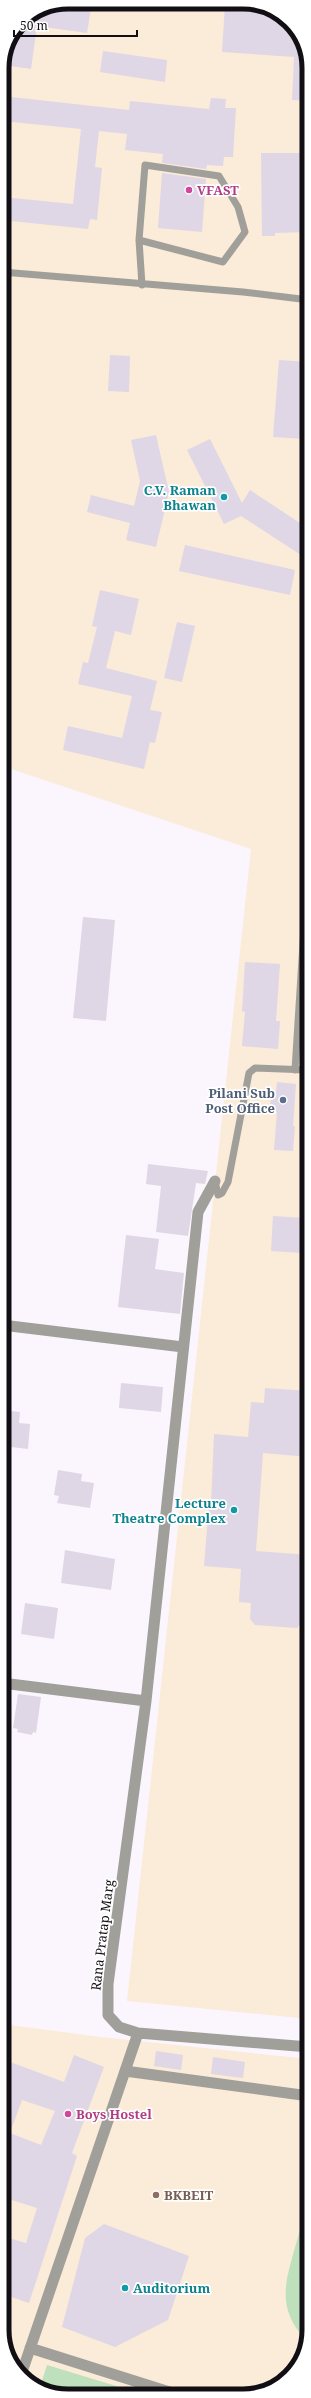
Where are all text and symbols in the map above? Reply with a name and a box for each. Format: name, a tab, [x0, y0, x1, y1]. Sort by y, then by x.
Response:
scale bar	[14, 12, 137, 38]
text: 50 m	[20, 17, 48, 34]
place label: VFAST	[197, 181, 239, 199]
marker: VFAST	[184, 185, 194, 195]
place label: C.V. Raman Bhawan	[144, 481, 216, 514]
marker: C.V. Raman Bhawan	[219, 492, 229, 502]
place label: Pilani Sub Post Office	[205, 1084, 275, 1117]
marker: Pilani Sub Post Office	[278, 1095, 288, 1105]
place label: Lecture Theatre Complex	[112, 1494, 227, 1527]
marker: Lecture Theatre Complex	[229, 1505, 239, 1515]
street label: Rana Pratap Marg	[86, 1878, 118, 1992]
place label: Boys Hostel	[76, 2105, 152, 2123]
marker: Boys Hostel	[63, 2109, 73, 2119]
place label: BKBEIT	[164, 2186, 214, 2204]
marker: BKBEIT	[151, 2190, 161, 2200]
place label: Auditorium	[133, 2279, 211, 2297]
marker: Auditorium	[120, 2283, 130, 2293]

